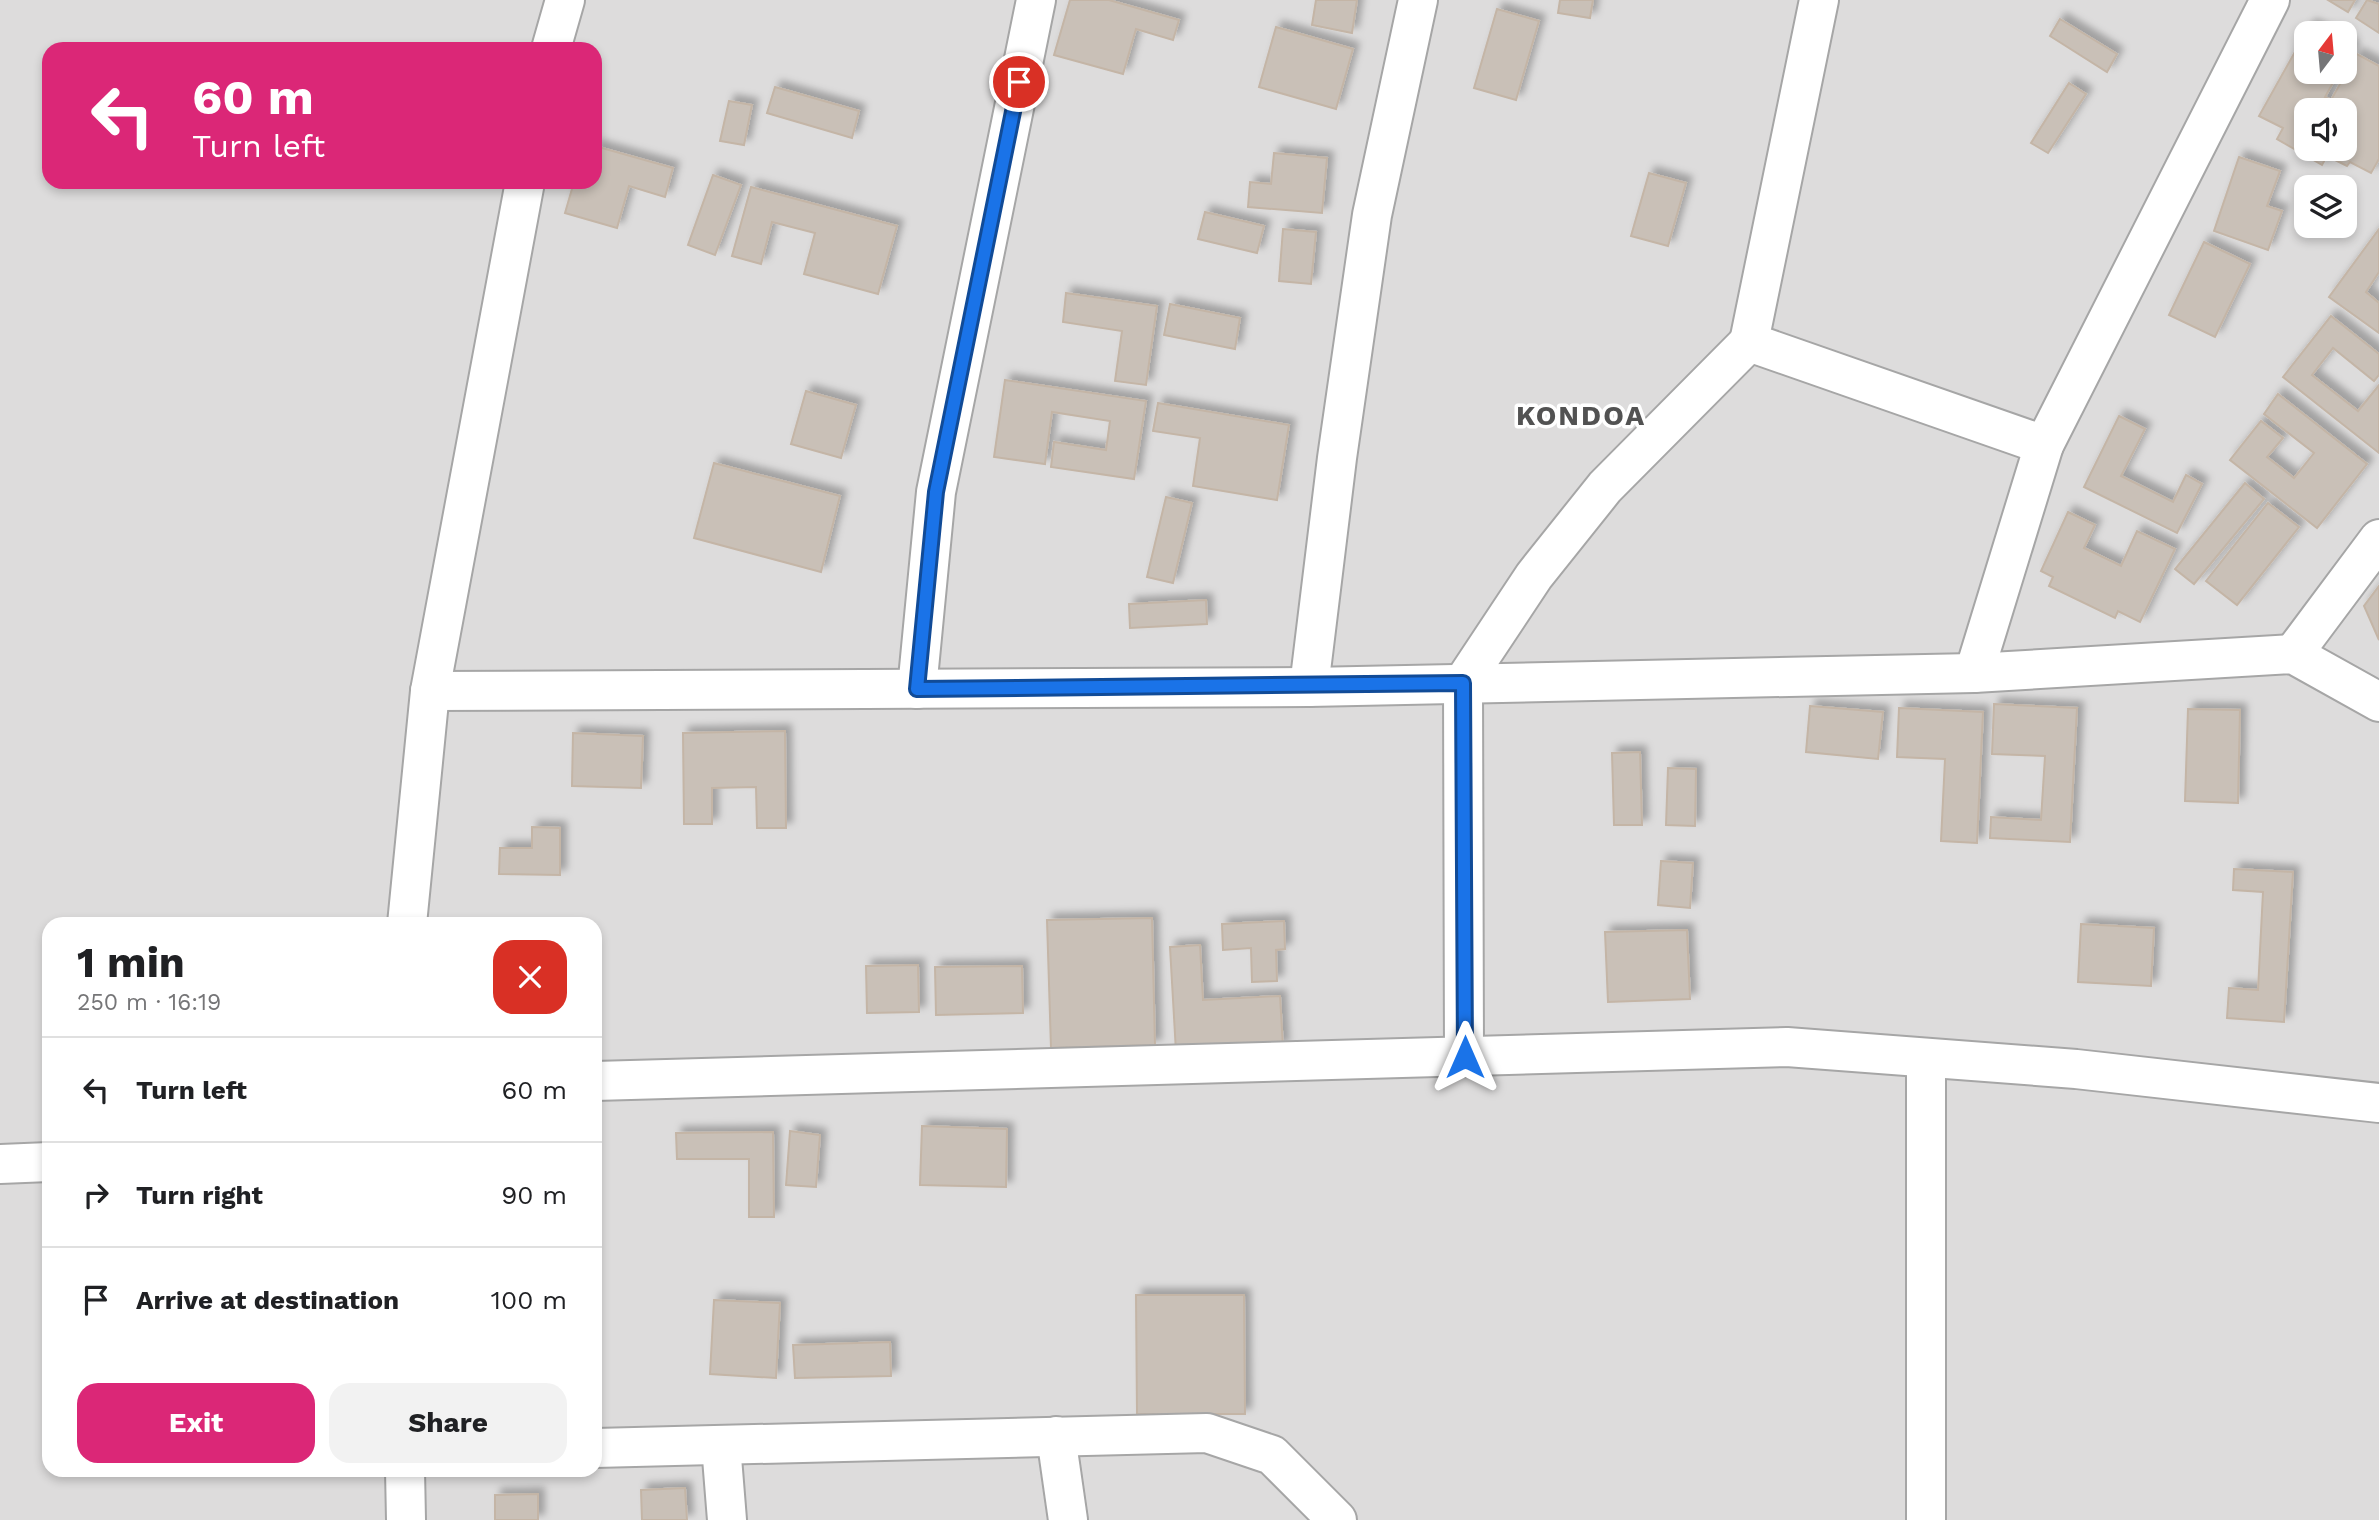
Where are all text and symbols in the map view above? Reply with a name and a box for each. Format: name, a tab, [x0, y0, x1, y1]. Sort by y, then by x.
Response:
north arrow	[2294, 21, 2357, 84]
map controls	[2294, 21, 2357, 238]
pin	[989, 52, 1049, 112]
icon: arrive	[1000, 63, 1038, 101]
text: 60 m	[192, 68, 314, 126]
icon: left	[77, 70, 168, 161]
button: sound	[2294, 98, 2357, 161]
text: Turn left	[192, 127, 325, 165]
button: layers	[2294, 175, 2357, 238]
district label: KONDOA	[1516, 399, 1646, 432]
text: 1 min	[77, 938, 185, 987]
button: close	[493, 940, 567, 1014]
text: 250 m · 16:19	[77, 989, 221, 1016]
position arrow	[1428, 1020, 1502, 1094]
icon: left	[77, 1071, 115, 1109]
text: Turn left	[136, 1075, 247, 1105]
text: 60 m	[501, 1075, 567, 1105]
icon: right	[77, 1176, 115, 1214]
text: Turn right	[136, 1180, 263, 1210]
text: 90 m	[501, 1180, 567, 1210]
icon: arrive	[77, 1281, 115, 1319]
text: Arrive at destination	[136, 1285, 399, 1315]
text: 100 m	[491, 1285, 567, 1315]
button: Exit	[77, 1383, 315, 1463]
button: Share	[329, 1383, 567, 1463]

